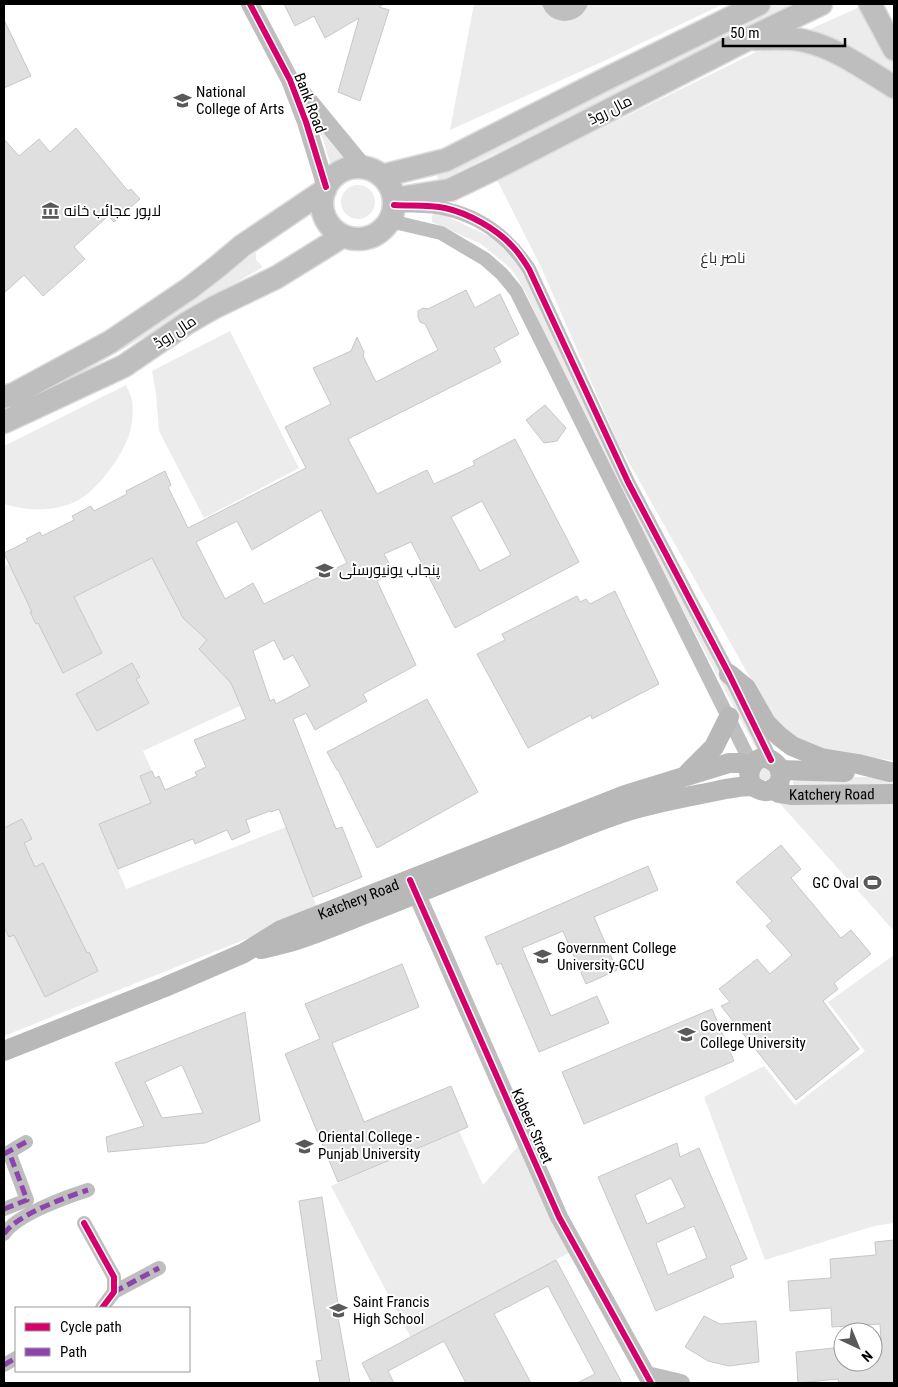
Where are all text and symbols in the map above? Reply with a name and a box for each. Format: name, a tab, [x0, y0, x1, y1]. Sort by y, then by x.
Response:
scale bar	[723, 15, 846, 47]
text: 50 m	[730, 24, 760, 42]
street label: Bank Road	[290, 70, 330, 136]
place label: National College of Arts	[196, 83, 285, 118]
school or university icon: National College of Arts	[172, 91, 192, 111]
street label: مال روڈ	[585, 91, 635, 129]
museum icon: لاہور عجائب خانه	[40, 201, 60, 221]
place label: لاہور عجائب خانه	[64, 202, 161, 221]
park label: ناصر باغ	[701, 249, 745, 269]
street label: مال روڈ	[150, 312, 200, 352]
school or university icon: پنجاب یونیورسٹی	[315, 560, 335, 580]
place label: پنجاب یونیورسٹی	[339, 561, 440, 580]
street label: Katchery Road	[789, 785, 875, 804]
sports icon: GC Oval	[863, 873, 883, 893]
place label: GC Oval	[812, 874, 859, 892]
street label: Katchery Road	[315, 876, 402, 924]
place label: Government College University-GCU	[557, 939, 676, 974]
school or university icon: Government College University-GCU	[533, 947, 553, 967]
place label: Government College University	[700, 1017, 806, 1052]
school or university icon: Government College University	[676, 1025, 696, 1045]
street label: Kabeer Street	[508, 1086, 556, 1166]
place label: Oriental College - Punjab University	[318, 1128, 420, 1163]
school or university icon: Oriental College - Punjab University	[294, 1136, 314, 1156]
place label: Saint Francis High School	[353, 1293, 430, 1328]
school or university icon: Saint Francis High School	[329, 1301, 349, 1321]
legend	[15, 1307, 190, 1372]
text: Cycle path	[60, 1318, 122, 1336]
north arrow	[833, 1322, 883, 1372]
text: Path	[60, 1343, 87, 1361]
text: N	[858, 1348, 876, 1365]

